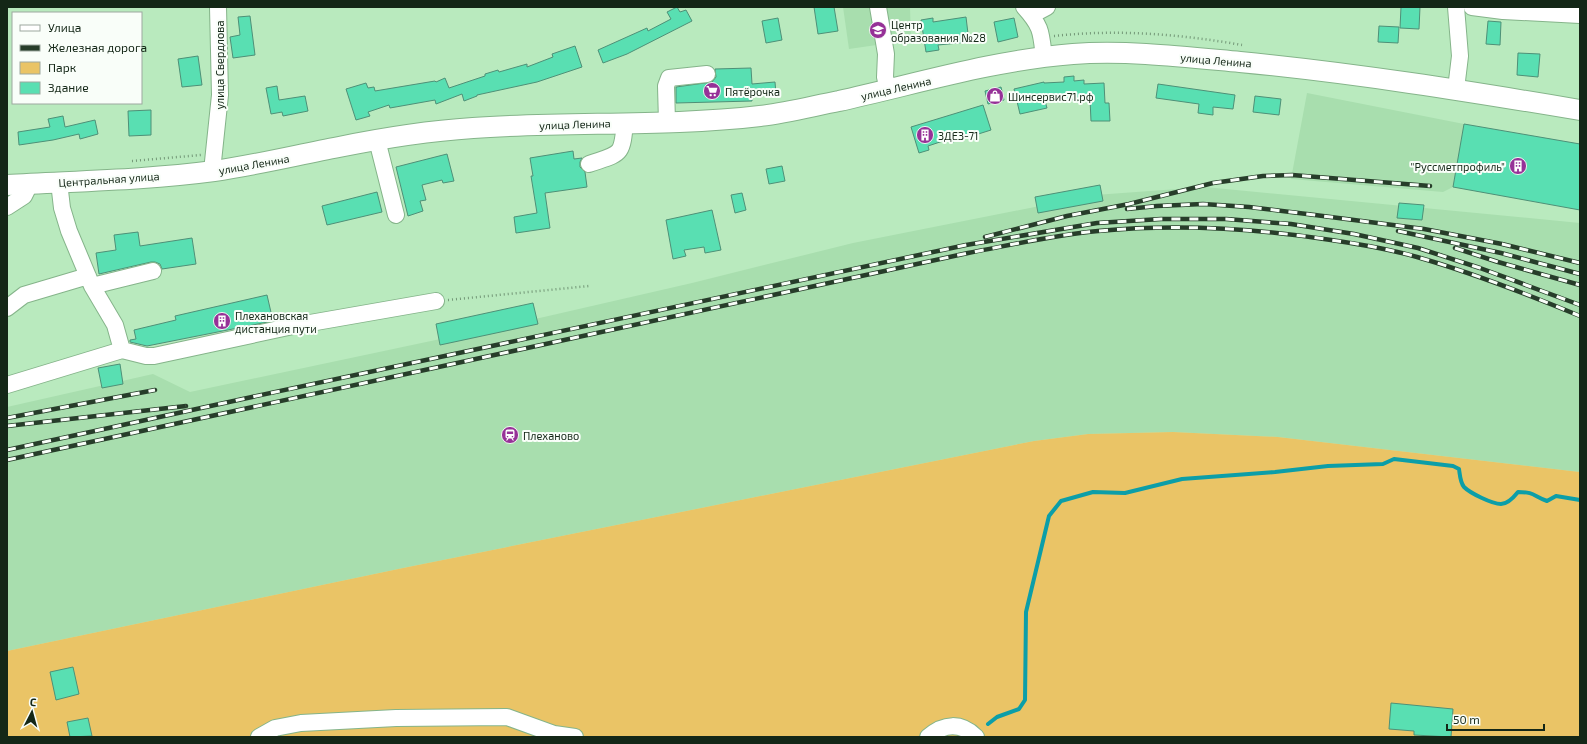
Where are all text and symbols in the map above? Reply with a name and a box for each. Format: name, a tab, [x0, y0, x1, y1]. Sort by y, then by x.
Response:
legend	[12, 12, 142, 104]
place label: Центр образования №28	[891, 18, 986, 44]
text: Улица	[48, 20, 81, 34]
school or university icon: Центр образования №28	[868, 20, 888, 40]
street label: улица Свердлова	[213, 21, 227, 109]
text: Железная дорога	[48, 40, 147, 54]
street label: улица Ленина	[1180, 50, 1252, 71]
text: Парк	[48, 60, 77, 74]
street label: улица Ленина	[860, 74, 933, 103]
text: Здание	[48, 80, 89, 94]
supermarket icon: Пятёрочка	[702, 81, 722, 101]
place label: Пятёрочка	[725, 85, 780, 98]
shop icon: Шинсервис71.рф	[985, 86, 1005, 106]
place label: Шинсервис71.рф	[1008, 90, 1094, 103]
street label: улица Ленина	[539, 116, 611, 133]
building icon: 3ДЕЗ-71	[915, 125, 935, 145]
place label: 3ДЕЗ-71	[938, 129, 978, 142]
street label: улица Ленина	[218, 151, 291, 178]
building icon: "Руссметпрофиль"	[1508, 156, 1528, 176]
place label: "Руссметпрофиль"	[1411, 160, 1505, 174]
street label: Центральная улица	[58, 169, 160, 190]
place label: Плехановская дистанция пути	[235, 309, 317, 336]
building icon: Плехановская дистанция пути	[212, 311, 232, 331]
station icon: Плеханово	[500, 425, 520, 445]
place label: Плеханово	[523, 429, 579, 442]
north arrow	[12, 692, 52, 732]
text: С	[29, 695, 38, 708]
scale bar	[1447, 706, 1544, 732]
text: 50 m	[1453, 712, 1480, 726]

